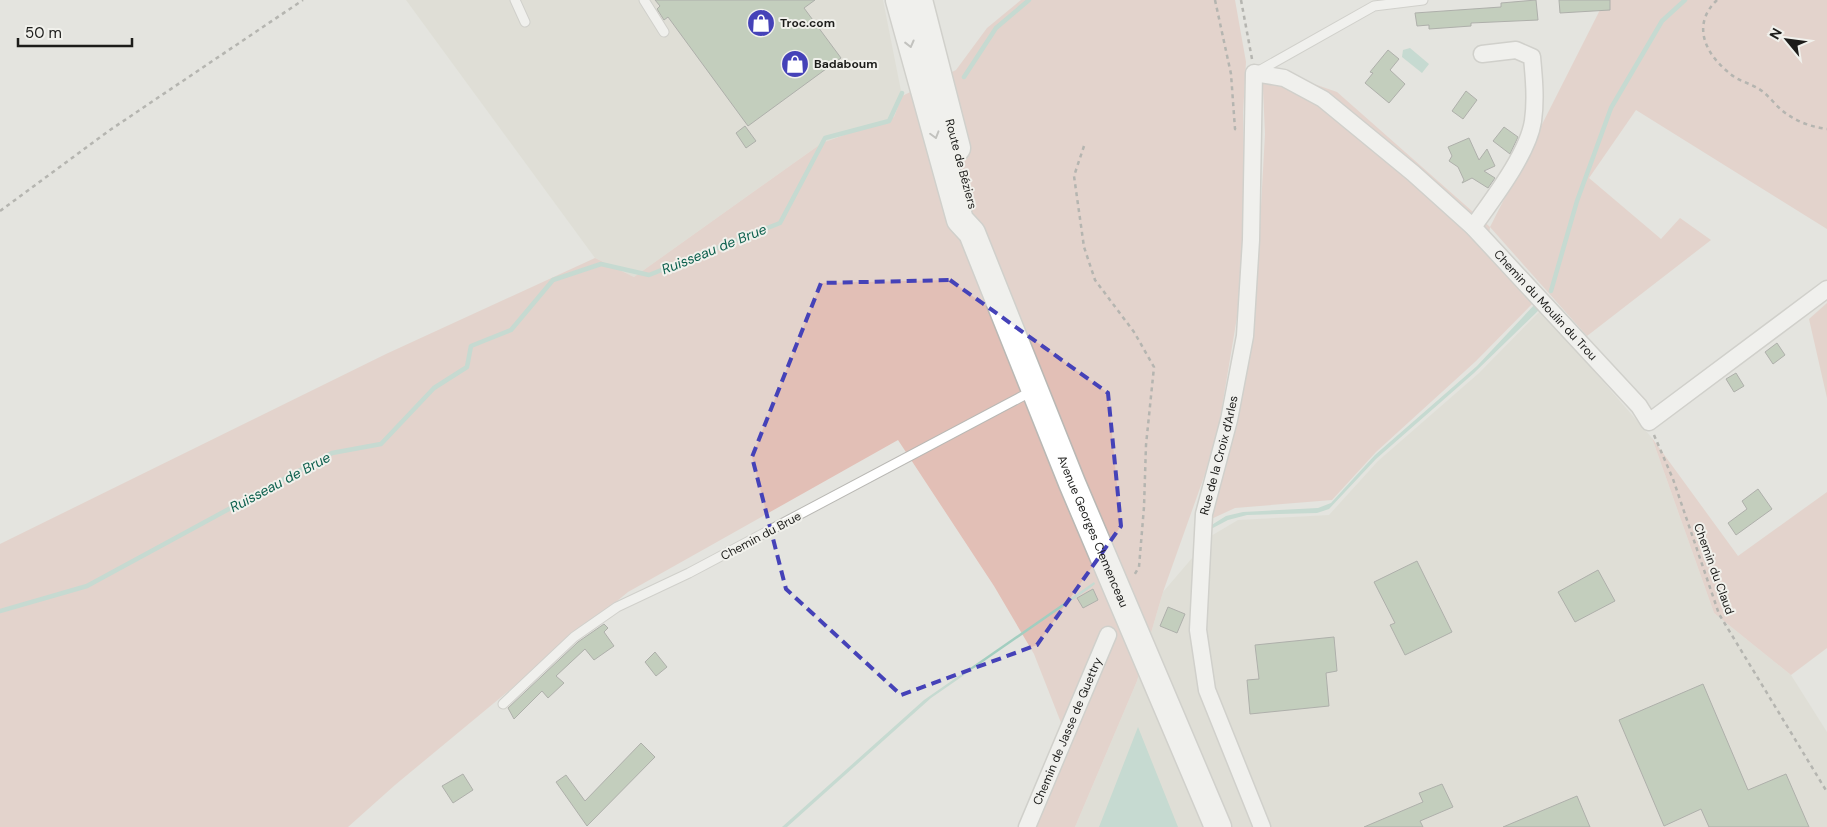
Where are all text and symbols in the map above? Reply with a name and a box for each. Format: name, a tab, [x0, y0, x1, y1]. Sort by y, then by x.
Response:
shop icon: Troc.com	[746, 8, 776, 38]
scale bar	[18, 15, 131, 47]
place label: Troc.com	[780, 15, 835, 31]
north arrow	[1762, 15, 1812, 65]
text: 50 m	[25, 23, 62, 43]
text: N	[1765, 25, 1786, 43]
one-way arrow	[905, 39, 915, 47]
shop icon: Badaboum	[780, 49, 810, 79]
place label: Badaboum	[814, 56, 877, 72]
street label: Route de Béziers	[941, 117, 981, 211]
one-way arrow	[930, 130, 940, 138]
water label: Ruisseau de Brue	[659, 220, 769, 278]
street label: Chemin du Moulin du Trou	[1490, 246, 1601, 364]
street label: Rue de la Croix d'Arles	[1196, 394, 1241, 517]
water label: Ruisseau de Brue	[226, 448, 334, 516]
street label: Avenue Georges Clemenceau	[1054, 453, 1132, 610]
street label: Chemin du Brue	[718, 508, 804, 564]
street label: Chemin du Claud	[1690, 521, 1738, 617]
street label: Chemin de Jasse de Guettry	[1029, 655, 1106, 808]

